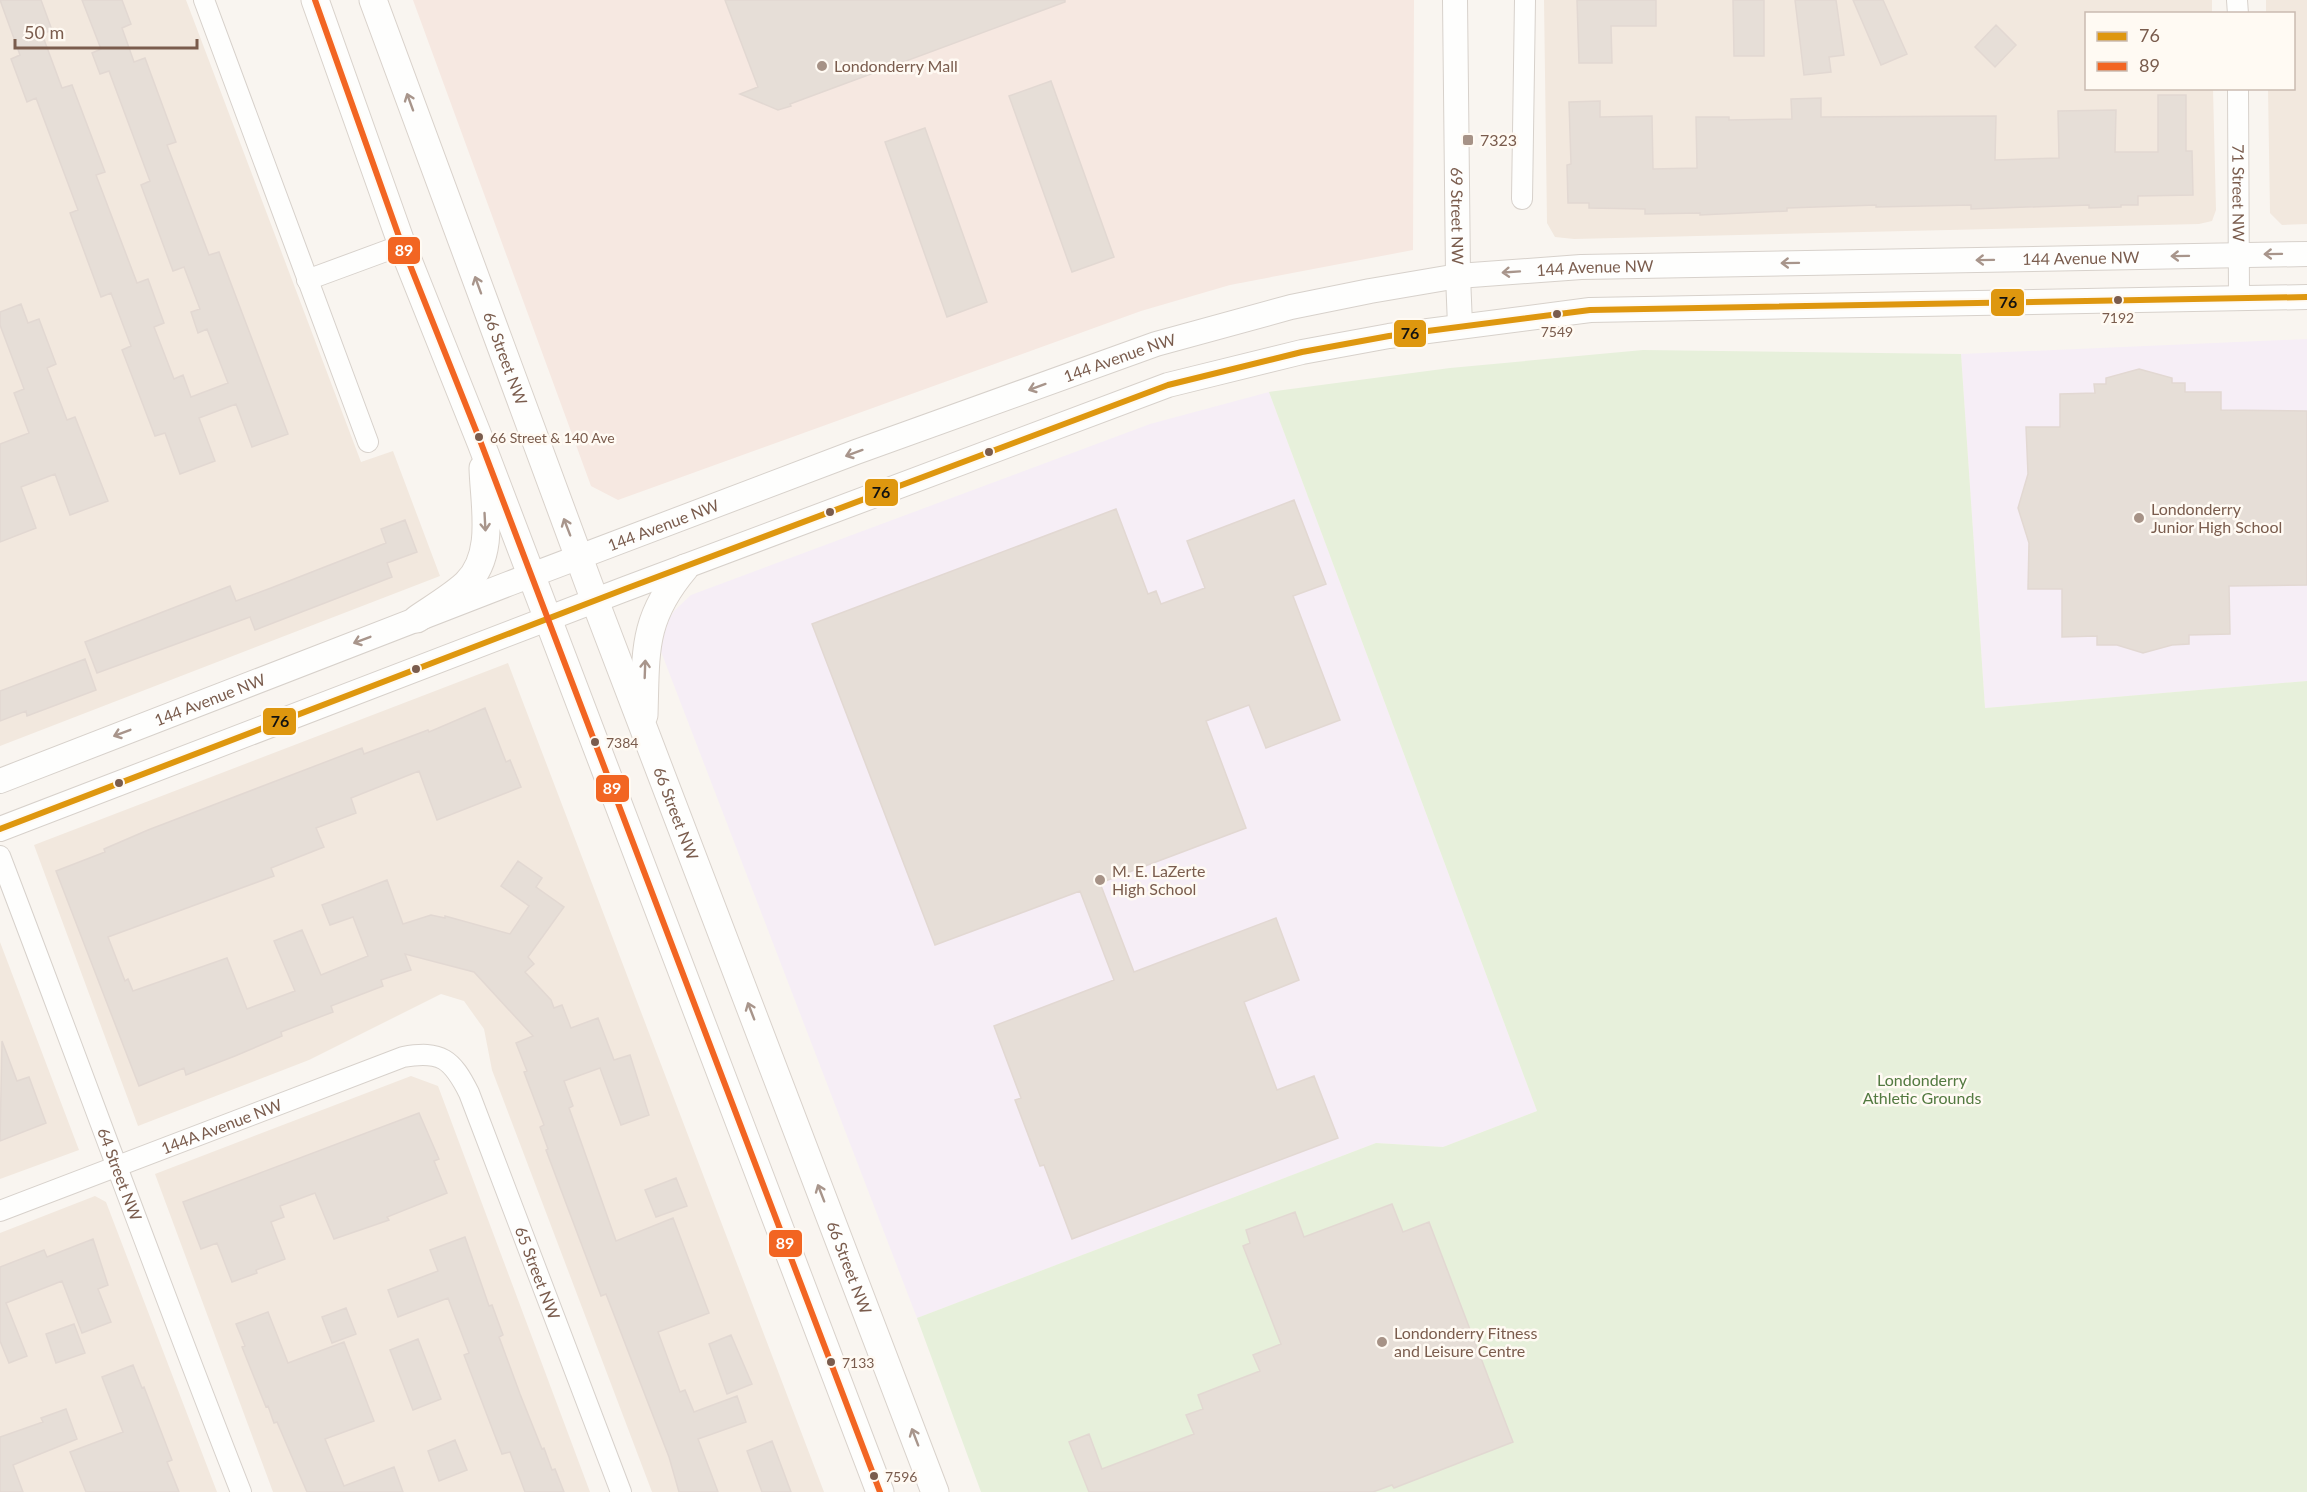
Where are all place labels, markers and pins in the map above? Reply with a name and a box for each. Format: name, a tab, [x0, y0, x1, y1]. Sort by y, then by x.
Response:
place label: Londonderry Mall	[834, 56, 958, 75]
marker: Londonderry Mall	[815, 59, 829, 73]
place label: 7323	[1480, 130, 1517, 149]
marker: 7323	[1461, 133, 1475, 147]
marker: 7192	[2112, 294, 2124, 306]
marker: 7549	[1551, 308, 1563, 320]
place label: 7192	[2102, 309, 2134, 326]
place label: 7549	[1541, 323, 1573, 340]
place label: 66 Street & 140 Ave	[490, 429, 615, 446]
marker: 66 Street & 140 Ave	[473, 431, 485, 443]
unlabelled marker	[983, 446, 995, 458]
place label: Londonderry Junior High School	[2151, 499, 2282, 536]
unlabelled marker	[824, 506, 836, 518]
marker: Londonderry Junior High School	[2132, 511, 2146, 525]
unlabelled marker	[410, 663, 422, 675]
place label: 7384	[606, 734, 638, 751]
marker: 7384	[589, 736, 601, 748]
unlabelled marker	[113, 777, 125, 789]
place label: M. E. LaZerte High School	[1112, 861, 1206, 898]
marker: M. E. LaZerte High School	[1093, 873, 1107, 887]
place label: Londonderry Fitness and Leisure Centre	[1394, 1323, 1537, 1360]
marker: Londonderry Fitness and Leisure Centre	[1375, 1335, 1389, 1349]
place label: 7133	[842, 1354, 874, 1371]
marker: 7133	[825, 1356, 837, 1368]
place label: 7596	[885, 1468, 917, 1485]
marker: 7596	[868, 1470, 880, 1482]

